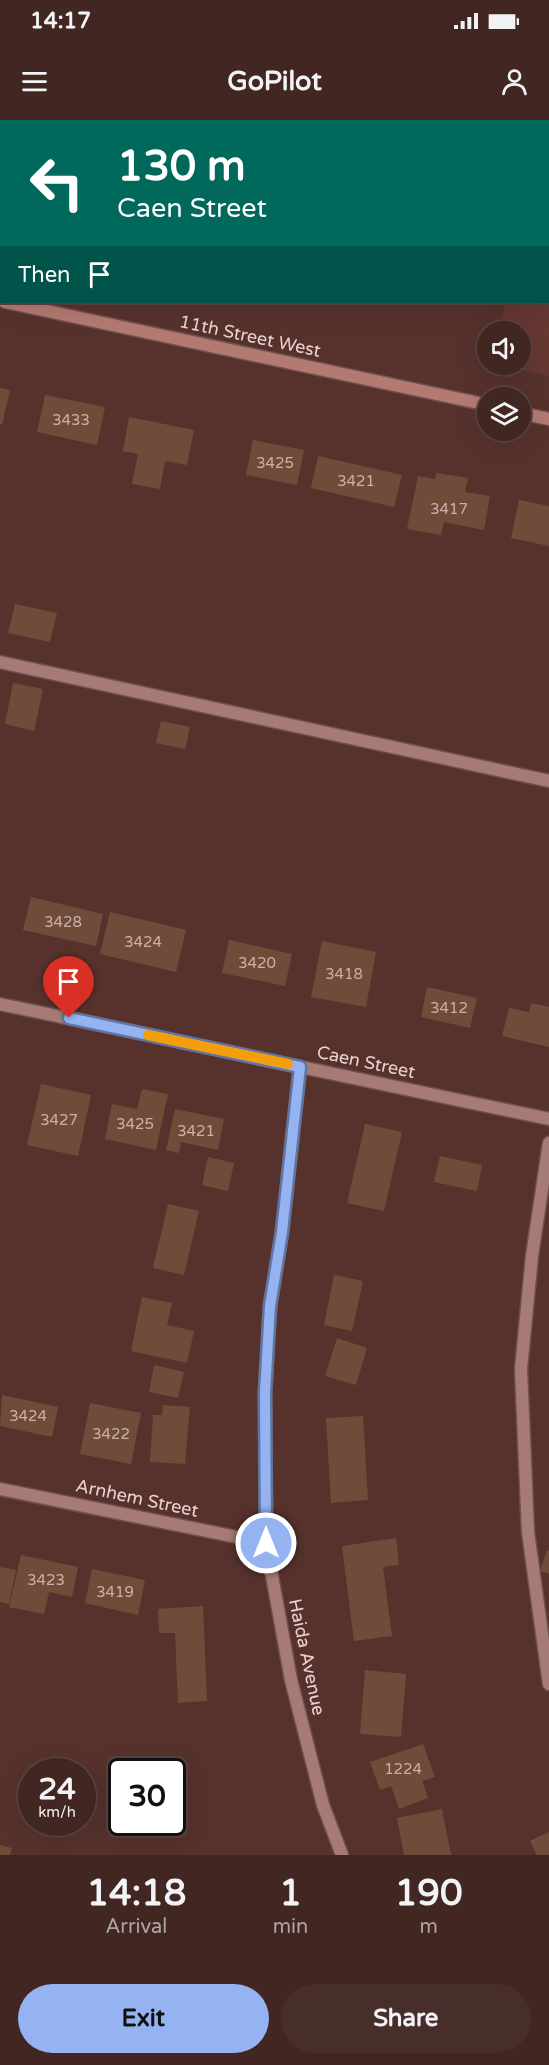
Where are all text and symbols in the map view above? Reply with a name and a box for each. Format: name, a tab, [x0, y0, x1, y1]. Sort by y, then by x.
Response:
text: 14:17	[30, 8, 91, 34]
icon: menu	[18, 65, 51, 98]
text: GoPilot	[227, 65, 322, 98]
icon: person	[498, 65, 531, 98]
text: 130 m	[117, 141, 246, 192]
icon: left	[18, 144, 96, 222]
text: Caen Street	[117, 192, 267, 225]
icon: arrive	[83, 258, 116, 291]
text: Then	[18, 262, 71, 288]
street label: 11th Street West	[177, 310, 323, 362]
map controls	[477, 321, 531, 441]
button: sound	[477, 321, 531, 375]
button: layers	[477, 387, 531, 441]
house number: 3433	[52, 411, 90, 429]
house number: 3425	[256, 454, 294, 472]
house number: 3421	[337, 472, 375, 490]
house number: 3417	[430, 500, 468, 518]
house number: 3428	[44, 913, 82, 931]
house number: 3424	[124, 933, 162, 951]
house number: 3420	[238, 954, 276, 972]
pin	[43, 956, 94, 1018]
icon: arrive	[52, 965, 85, 998]
house number: 3418	[325, 965, 363, 983]
house number: 3412	[430, 999, 468, 1017]
street label: Caen Street	[315, 1041, 417, 1083]
house number: 3427	[40, 1111, 78, 1129]
house number: 3425	[116, 1115, 154, 1133]
house number: 3421	[177, 1122, 215, 1140]
house number: 3424	[9, 1407, 47, 1425]
house number: 3422	[92, 1425, 130, 1443]
street label: Arnhem Street	[74, 1474, 201, 1522]
position arrow	[234, 1511, 298, 1575]
house number: 3423	[27, 1571, 65, 1589]
house number: 3419	[96, 1583, 134, 1601]
street label: Haida Avenue	[284, 1597, 330, 1717]
speed limit sign: 30	[108, 1758, 186, 1836]
house number: 1224	[384, 1760, 422, 1778]
text: 24	[38, 1771, 76, 1808]
text: km/h	[38, 1803, 76, 1821]
text: 14:18	[86, 1872, 186, 1915]
text: 1	[279, 1872, 302, 1915]
text: 190	[395, 1872, 463, 1915]
text: Arrival	[105, 1915, 167, 1939]
text: min	[273, 1915, 308, 1939]
text: m	[419, 1915, 438, 1939]
button: Exit	[18, 1984, 269, 2053]
button: Share	[281, 1984, 531, 2053]

